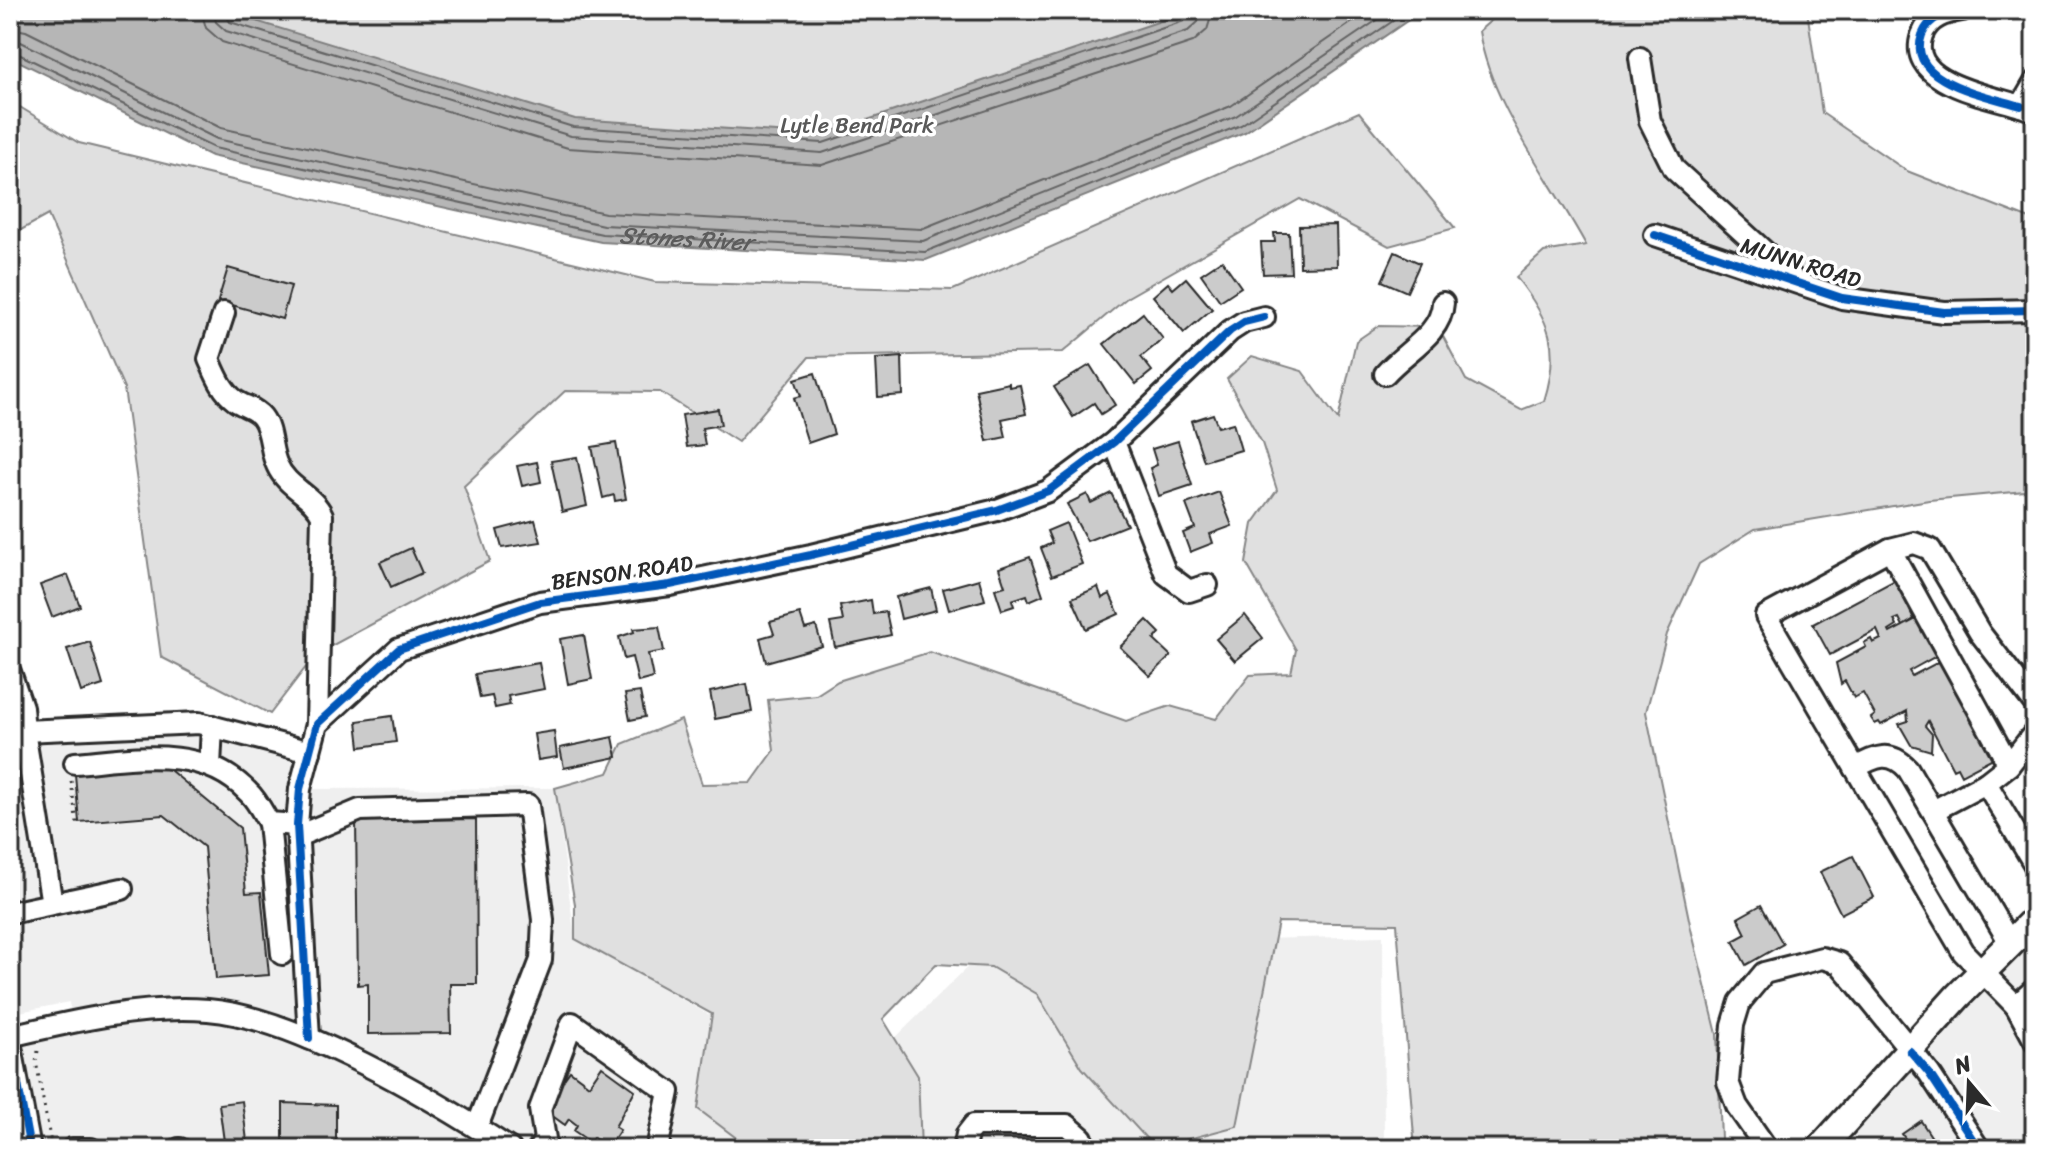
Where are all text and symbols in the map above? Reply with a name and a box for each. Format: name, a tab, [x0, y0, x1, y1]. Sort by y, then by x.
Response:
park label: Lytle Bend Park	[780, 106, 934, 145]
water label: Stones River	[618, 214, 758, 264]
street label: MUNN ROAD	[1736, 226, 1866, 299]
street label: BENSON ROAD	[549, 543, 695, 602]
north arrow	[1929, 1043, 2009, 1123]
text: N	[1948, 1043, 1977, 1086]

